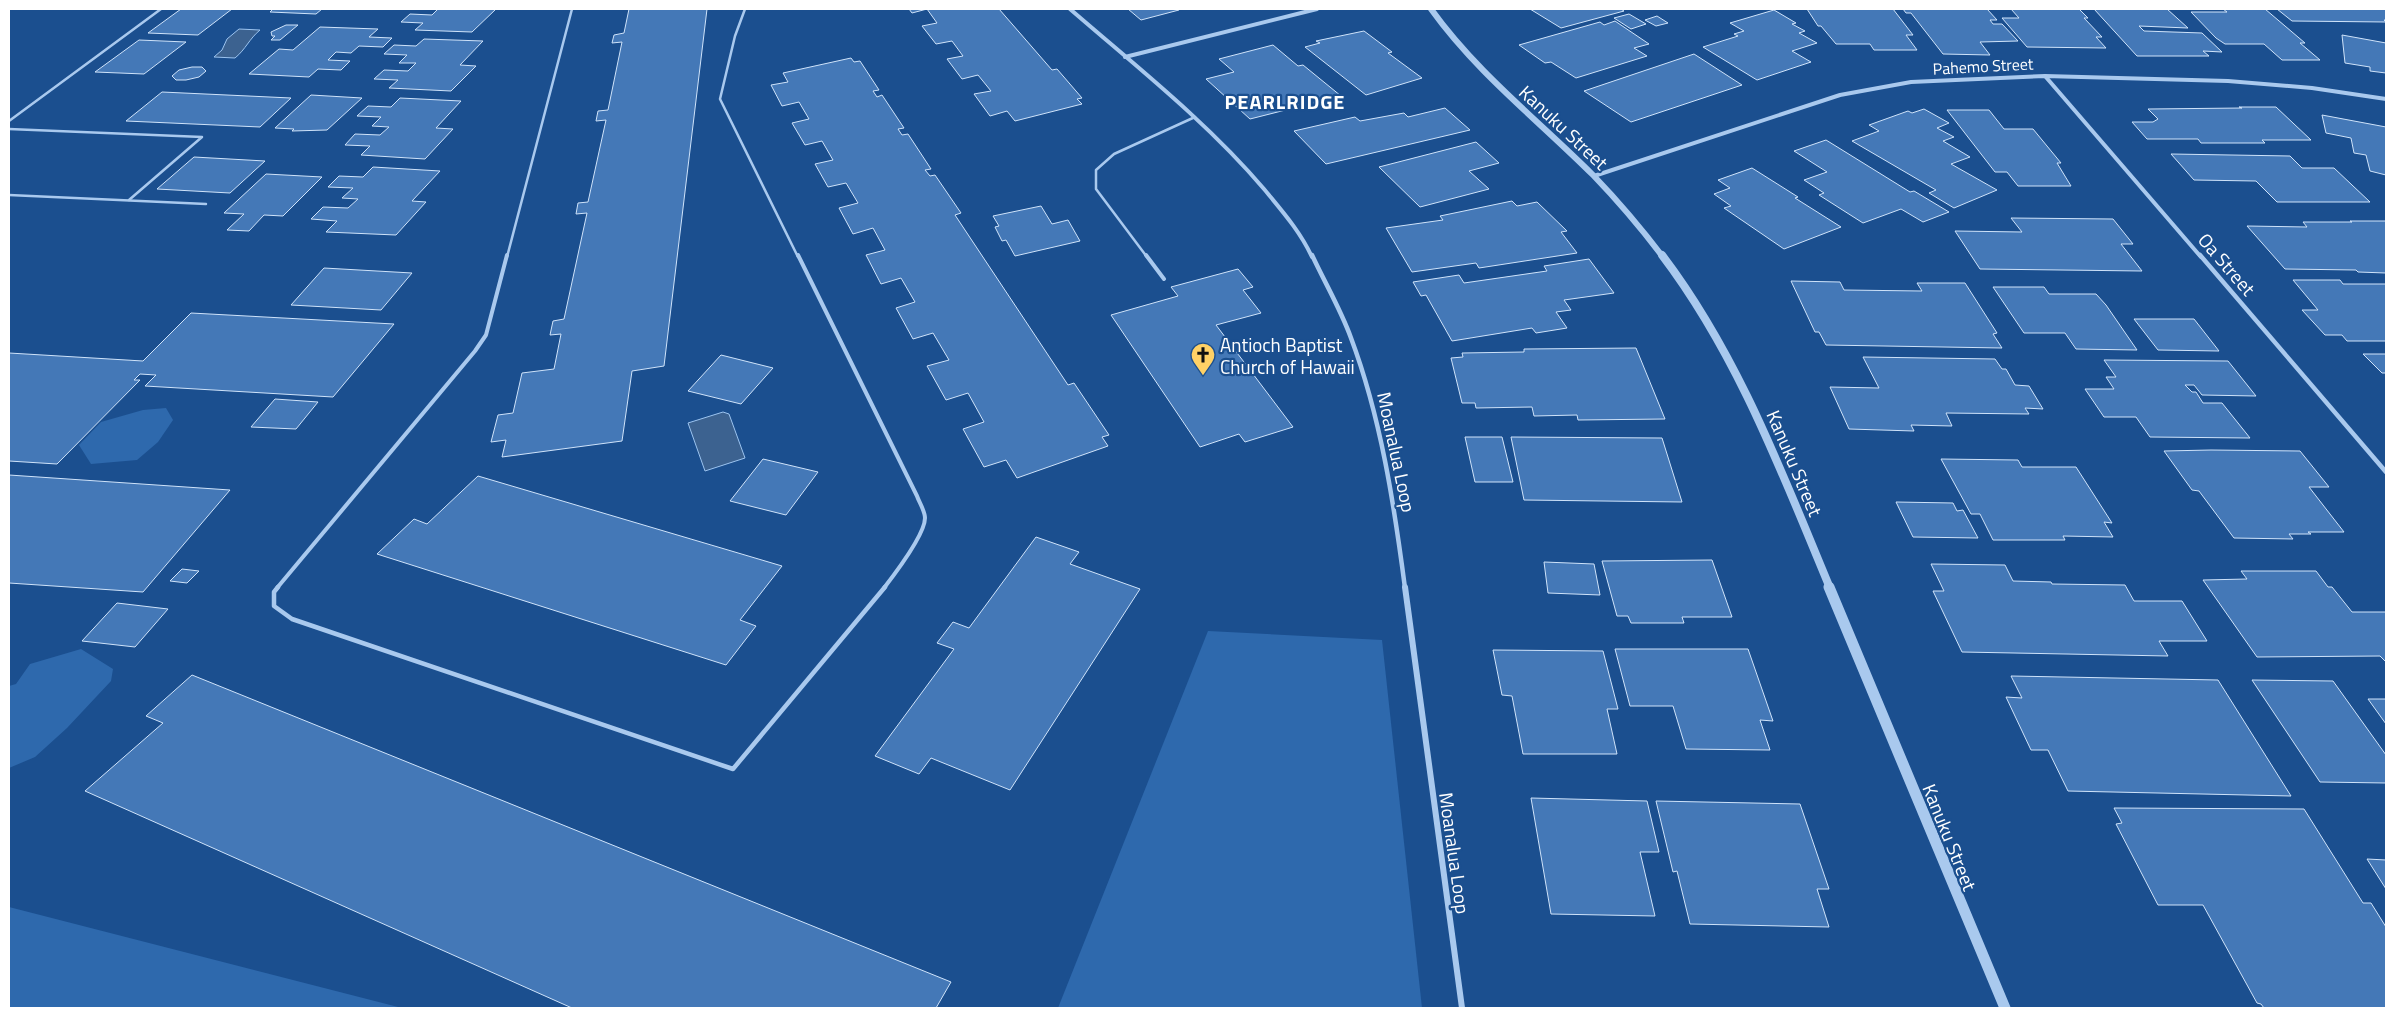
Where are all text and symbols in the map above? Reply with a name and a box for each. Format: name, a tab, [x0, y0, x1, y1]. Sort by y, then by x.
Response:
street label: Pahemo Street	[1932, 51, 2034, 81]
street label: Kanuku Street	[1513, 78, 1615, 176]
district label: PEARLRIDGE	[1225, 86, 1345, 117]
street label: Oa Street	[2191, 226, 2263, 302]
place label: Antioch Baptist Church of Hawaii	[1220, 330, 1355, 381]
church icon: Antioch Baptist Church of Hawaii	[1190, 342, 1216, 376]
street label: Moanalua Loop	[1370, 389, 1424, 515]
street label: Kanuku Street	[1760, 405, 1831, 521]
street label: Kanuku Street	[1915, 779, 1985, 895]
street label: Moanalua Loop	[1432, 790, 1478, 916]

